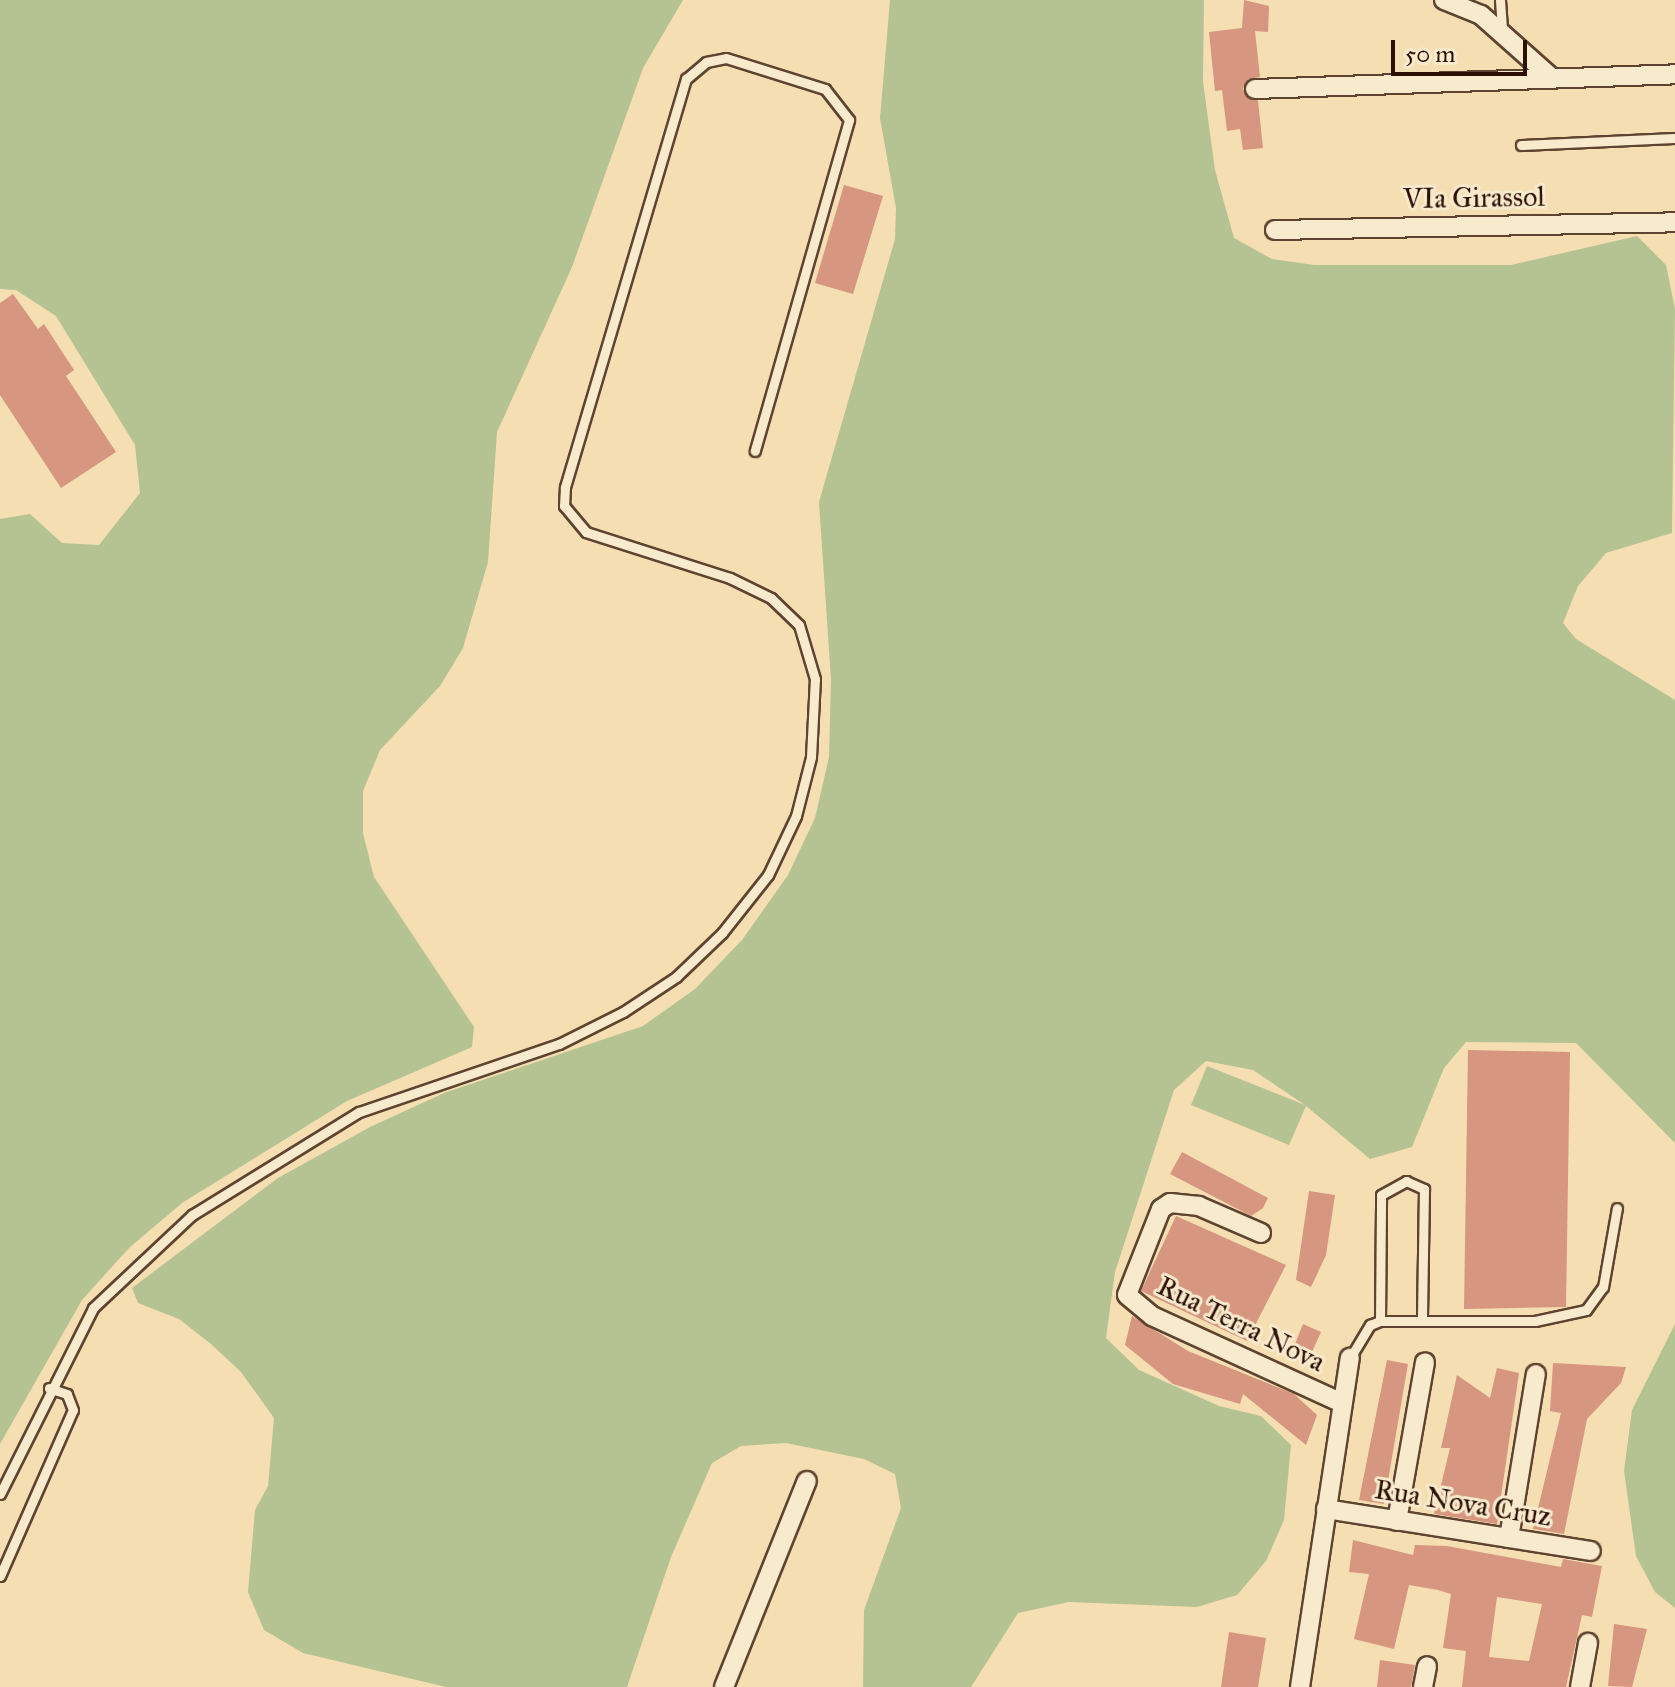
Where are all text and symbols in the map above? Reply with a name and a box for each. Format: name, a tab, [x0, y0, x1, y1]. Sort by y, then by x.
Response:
scale bar	[1395, 24, 1531, 74]
text: 50 m	[1405, 39, 1455, 69]
street label: VIa Girassol	[1403, 180, 1545, 216]
street label: Rua Terra Nova	[1152, 1269, 1330, 1379]
street label: Rua Nova Cruz	[1372, 1472, 1554, 1534]

